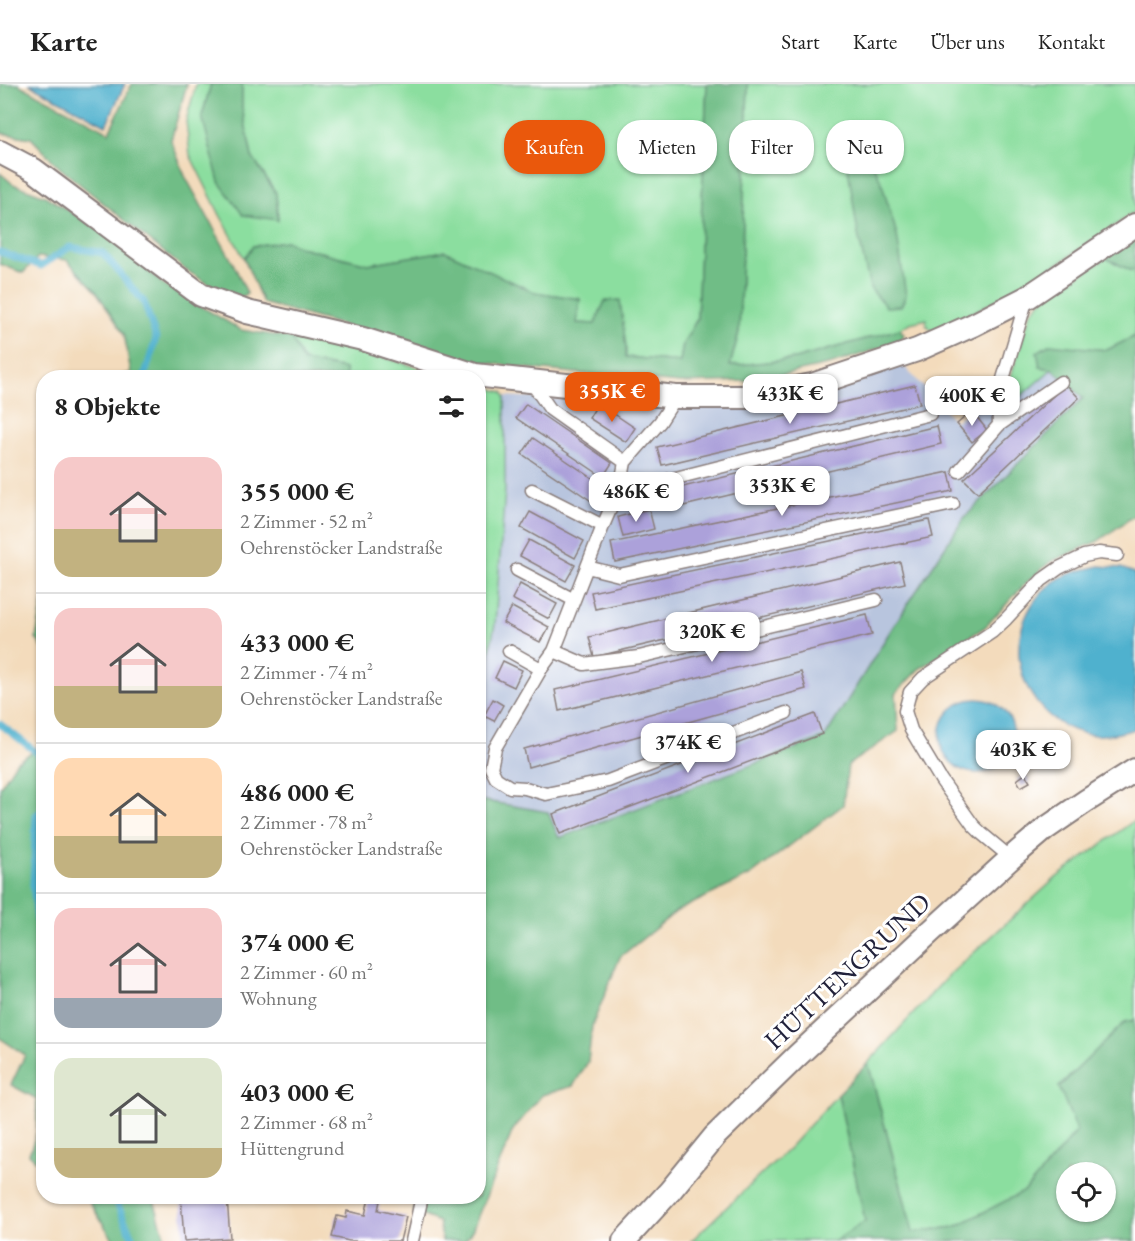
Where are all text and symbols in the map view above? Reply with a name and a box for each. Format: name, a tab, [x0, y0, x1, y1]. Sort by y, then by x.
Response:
text: Karte	[30, 23, 97, 59]
text: Start	[781, 28, 820, 55]
text: Karte	[853, 28, 897, 55]
text: Über uns	[930, 28, 1005, 55]
text: Kontakt	[1038, 28, 1105, 55]
chip: Kaufen	[504, 120, 605, 174]
chip: Mieten	[617, 120, 717, 174]
chip: Filter	[729, 120, 814, 174]
chip: Neu	[826, 120, 904, 174]
pin: 355K €	[563, 372, 661, 423]
pin: 433K €	[741, 374, 839, 425]
pin: 400K €	[923, 376, 1021, 427]
text: 355K €	[579, 378, 645, 404]
text: 433K €	[757, 380, 823, 406]
text: 400K €	[939, 382, 1005, 408]
text: 8 Objekte	[54, 389, 160, 423]
icon: filters	[435, 390, 468, 423]
pin: 353K €	[733, 466, 831, 517]
pin: 486K €	[587, 472, 685, 523]
text: 353K €	[749, 472, 815, 498]
text: 355 000 €	[240, 474, 354, 508]
text: 486K €	[603, 478, 669, 504]
icon: home	[102, 481, 174, 553]
text: 2 Zimmer · 52 m²	[240, 508, 373, 534]
text: Oehrenstöcker Landstraße	[240, 534, 443, 560]
pin: 320K €	[663, 612, 761, 663]
text: 320K €	[679, 618, 745, 644]
text: 433 000 €	[240, 625, 354, 659]
icon: home	[102, 632, 174, 704]
text: 2 Zimmer · 74 m²	[240, 659, 373, 685]
text: Oehrenstöcker Landstraße	[240, 685, 443, 711]
pin: 374K €	[639, 723, 737, 774]
text: 374K €	[655, 729, 721, 755]
pin: 403K €	[974, 730, 1072, 781]
text: 403K €	[990, 736, 1056, 762]
text: 486 000 €	[240, 775, 354, 809]
icon: home	[102, 782, 174, 854]
text: 2 Zimmer · 78 m²	[240, 809, 373, 835]
text: Oehrenstöcker Landstraße	[240, 835, 443, 861]
street label: HÜTTENGRUND	[756, 885, 938, 1057]
text: 374 000 €	[240, 925, 354, 959]
icon: home	[102, 932, 174, 1004]
text: 2 Zimmer · 60 m²	[240, 959, 373, 985]
text: Wohnung	[240, 985, 317, 1011]
text: 403 000 €	[240, 1075, 354, 1109]
icon: home	[102, 1082, 174, 1154]
text: 2 Zimmer · 68 m²	[240, 1109, 373, 1135]
text: Hüttengrund	[240, 1135, 344, 1161]
map controls	[1056, 1162, 1116, 1222]
button: locate	[1056, 1162, 1116, 1222]

